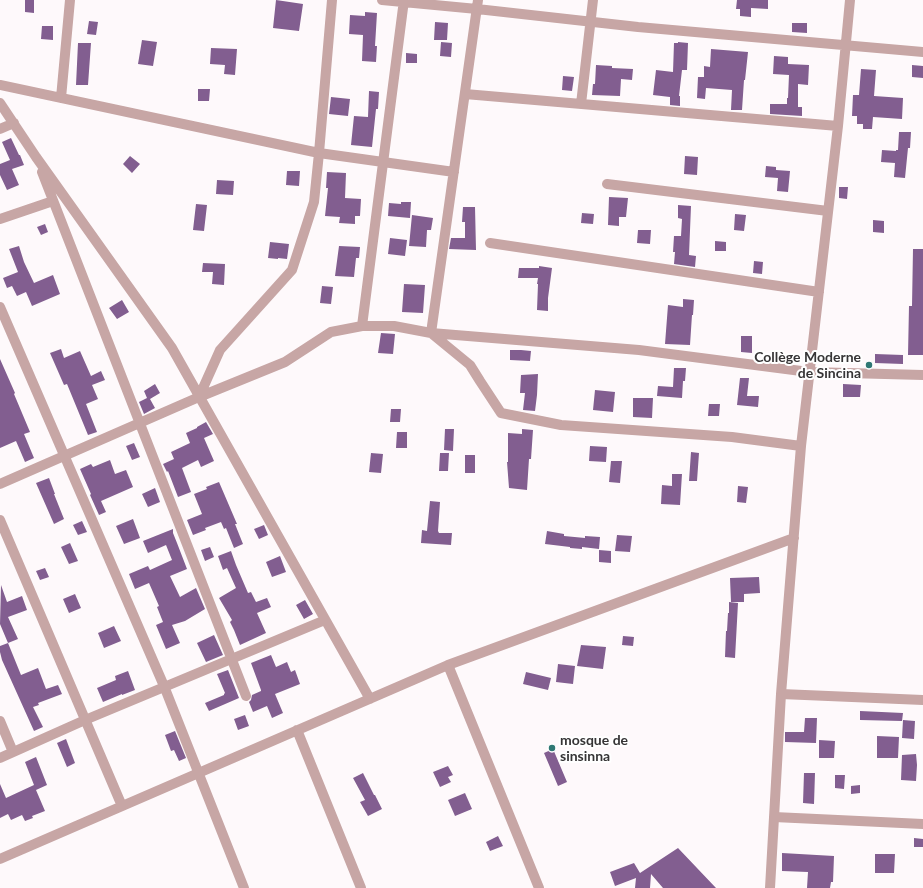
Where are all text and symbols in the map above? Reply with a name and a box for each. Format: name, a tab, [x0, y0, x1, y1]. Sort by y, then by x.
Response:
place label: Collège Moderne de Sincina	[754, 349, 861, 382]
marker: Collège Moderne de Sincina	[864, 360, 874, 370]
place label: mosque de sinsinna	[560, 732, 628, 764]
marker: mosque de sinsinna	[547, 743, 557, 753]

